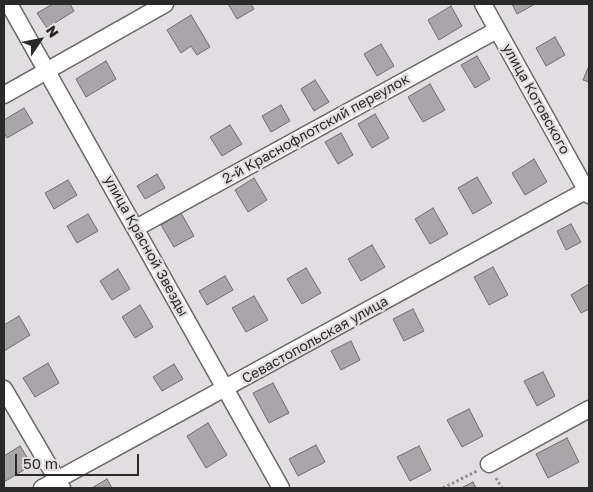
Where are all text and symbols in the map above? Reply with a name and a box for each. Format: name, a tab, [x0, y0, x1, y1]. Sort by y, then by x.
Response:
north arrow	[15, 15, 65, 65]
text: N	[43, 22, 63, 40]
street label: улица Котовского	[499, 41, 573, 157]
street label: 2-й Краснофлотский переулок	[220, 70, 412, 188]
street label: улица Красной Звезды	[100, 173, 192, 319]
street label: Севастопольская улица	[239, 293, 391, 387]
scale bar	[18, 444, 141, 476]
text: 50 m	[23, 454, 58, 472]

